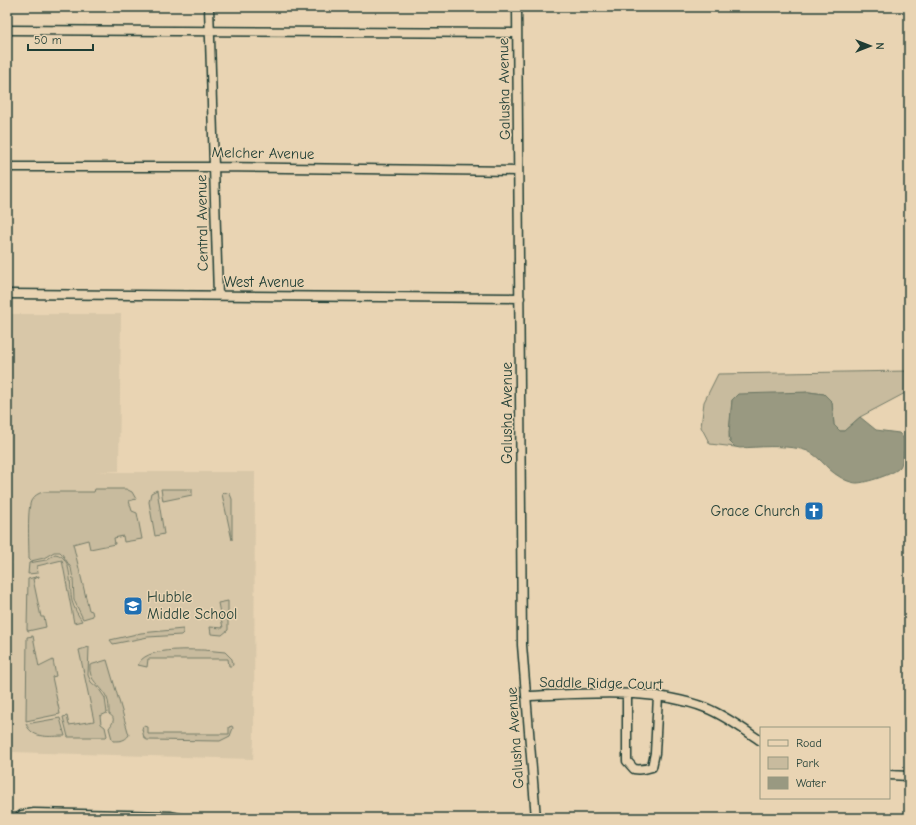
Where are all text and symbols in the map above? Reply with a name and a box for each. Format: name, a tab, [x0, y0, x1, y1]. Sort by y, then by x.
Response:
scale bar	[28, 26, 93, 52]
north arrow	[850, 26, 890, 66]
text: 50 m	[34, 33, 62, 47]
street label: Galusha Avenue	[494, 37, 514, 140]
text: N	[873, 42, 886, 50]
street label: Melcher Avenue	[211, 143, 315, 163]
street label: Central Avenue	[192, 174, 212, 272]
street label: West Avenue	[224, 273, 305, 291]
street label: Galusha Avenue	[498, 361, 516, 464]
church icon: Grace Church	[803, 500, 825, 522]
place label: Grace Church	[710, 502, 800, 520]
place label: Hubble Middle School	[147, 588, 237, 623]
school or university icon: Hubble Middle School	[122, 595, 144, 617]
street label: Saddle Ridge Court	[539, 673, 664, 693]
street label: Galusha Avenue	[502, 686, 528, 790]
legend	[760, 727, 890, 799]
text: Road	[796, 736, 822, 750]
text: Park	[796, 756, 819, 770]
text: Water	[796, 776, 826, 790]

